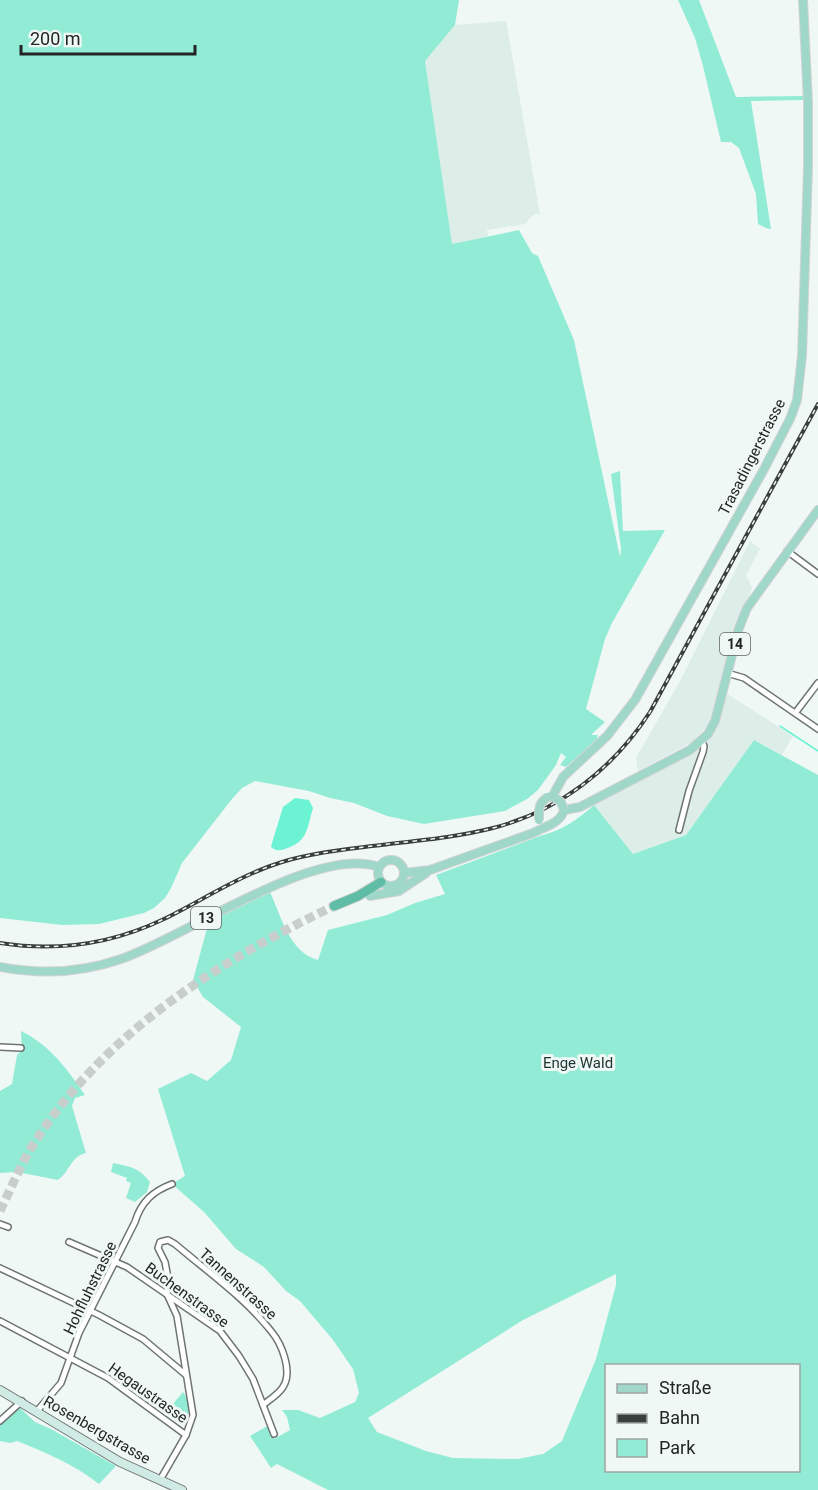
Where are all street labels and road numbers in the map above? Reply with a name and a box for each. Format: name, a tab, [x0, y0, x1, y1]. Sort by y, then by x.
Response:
street label: Trasadingerstrasse	[715, 396, 789, 518]
road number: 14	[720, 633, 750, 655]
road number: 13	[191, 907, 221, 929]
street label: Hohfluhstrasse	[60, 1238, 120, 1338]
street label: Tannenstrasse	[196, 1244, 281, 1324]
street label: Buchenstrasse	[142, 1259, 232, 1331]
street label: Hegaustrasse	[105, 1359, 191, 1427]
street label: Rosenbergstrasse	[40, 1392, 154, 1468]

